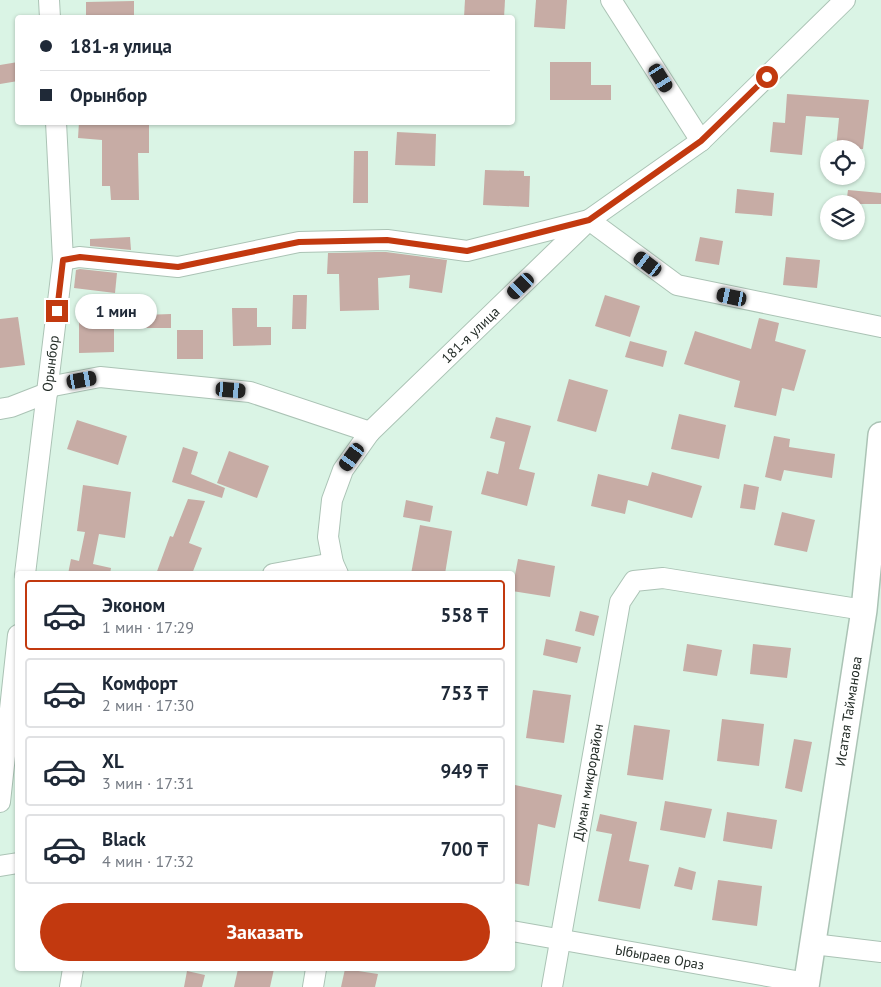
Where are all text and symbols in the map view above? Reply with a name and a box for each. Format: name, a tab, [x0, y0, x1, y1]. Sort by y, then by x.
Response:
text: 181-я улица	[70, 34, 172, 58]
car	[646, 61, 675, 95]
route start	[756, 66, 778, 88]
text: Орынбор	[70, 83, 147, 107]
map controls	[820, 140, 865, 240]
button: locate	[820, 140, 865, 185]
button: layers	[820, 195, 865, 240]
car	[631, 249, 664, 279]
car	[504, 270, 537, 302]
car	[715, 287, 748, 307]
callout: 1 мин	[74, 294, 157, 328]
route end	[46, 300, 68, 322]
text: 1 мин	[95, 301, 137, 321]
street label: 181-я улица	[437, 303, 503, 367]
street label: Орынбор	[38, 334, 63, 393]
car	[65, 370, 98, 390]
car	[215, 381, 246, 399]
car	[337, 440, 366, 474]
icon: car	[42, 593, 87, 638]
text: Эконом	[102, 593, 165, 617]
text: 558 ₸	[440, 603, 488, 627]
text: 1 мин · 17:29	[102, 617, 194, 637]
street label: Исатая Тайманова	[831, 655, 866, 768]
icon: car	[42, 671, 87, 716]
text: Комфорт	[102, 671, 178, 695]
text: 753 ₸	[440, 681, 488, 705]
text: 2 мин · 17:30	[102, 695, 194, 715]
street label: Думан микрорайон	[569, 722, 607, 842]
icon: car	[42, 749, 87, 794]
text: XL	[102, 749, 124, 773]
text: 949 ₸	[440, 759, 488, 783]
text: 3 мин · 17:31	[102, 773, 194, 793]
icon: car	[42, 827, 87, 872]
text: Black	[102, 827, 146, 851]
text: 700 ₸	[440, 837, 488, 861]
text: 4 мин · 17:32	[102, 851, 194, 871]
button: Заказать	[40, 903, 490, 961]
street label: Ыбыраев Ораз	[614, 940, 706, 974]

